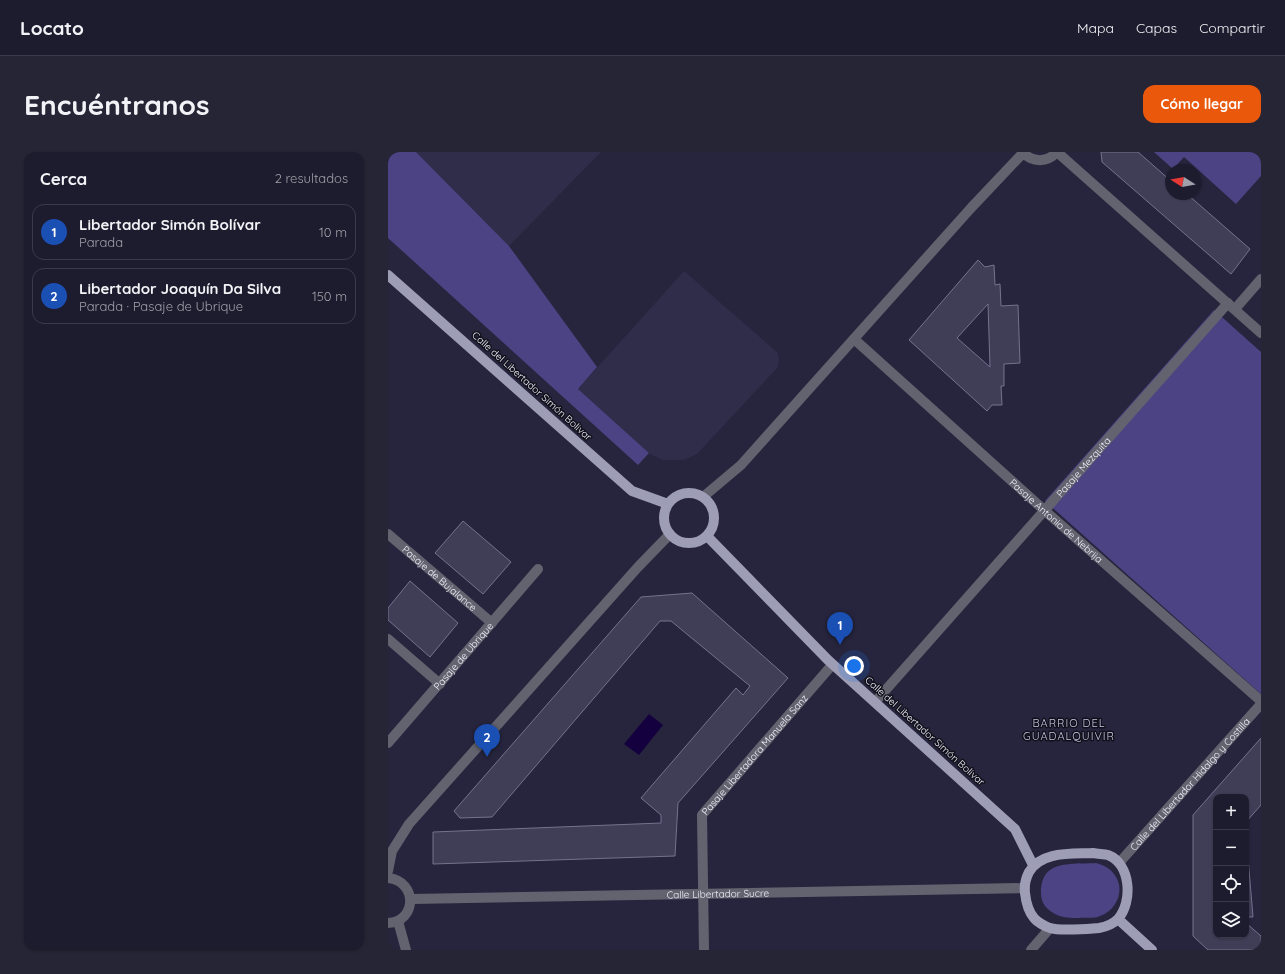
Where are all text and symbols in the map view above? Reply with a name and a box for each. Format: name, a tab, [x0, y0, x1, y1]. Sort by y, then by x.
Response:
text: Locato	[20, 16, 84, 40]
text: Mapa	[1077, 19, 1114, 37]
text: Capas	[1136, 19, 1177, 37]
text: Compartir	[1199, 19, 1265, 37]
button: Cómo llegar	[1143, 85, 1261, 123]
text: Encuéntranos	[24, 87, 209, 122]
north arrow	[1165, 164, 1201, 200]
text: Cerca	[40, 168, 87, 189]
text: 2 resultados	[275, 170, 348, 186]
text: Libertador Simón Bolívar	[79, 215, 261, 234]
text: 1	[51, 224, 57, 240]
text: 10 m	[319, 224, 347, 240]
text: Parada	[79, 234, 123, 250]
text: Libertador Joaquín Da Silva	[79, 279, 281, 298]
text: 2	[50, 288, 58, 304]
text: 150 m	[312, 288, 347, 304]
text: Parada · Pasaje de Ubrique	[79, 298, 243, 314]
street label: Calle del Libertador Simón Bolivar	[469, 329, 595, 443]
street label: Pasaje Mezquita	[1053, 434, 1113, 500]
street label: Pasaje Antonio de Nebrija	[1007, 476, 1106, 566]
street label: Pasaje de Bujalance	[400, 543, 480, 614]
pin: 1	[827, 612, 853, 645]
street label: Pasaje de Ubrique	[430, 619, 496, 692]
your location	[844, 656, 864, 676]
street label: Calle del Libertador Simón Bolivar	[862, 674, 988, 788]
street label: Pasaje Libertadora Manuela Sanz	[698, 691, 810, 818]
street label: Calle del Libertador Hidalgo y Costilla	[1127, 715, 1252, 853]
district label: BARRIO DEL GUADALQUIVIR	[1023, 716, 1115, 743]
pin: 2	[474, 724, 500, 757]
map controls	[1213, 794, 1249, 938]
button: +	[1213, 794, 1249, 830]
button: −	[1213, 830, 1249, 866]
button: locate	[1213, 866, 1249, 902]
street label: Calle Libertador Sucre	[667, 886, 770, 901]
button: layers	[1213, 902, 1249, 938]

